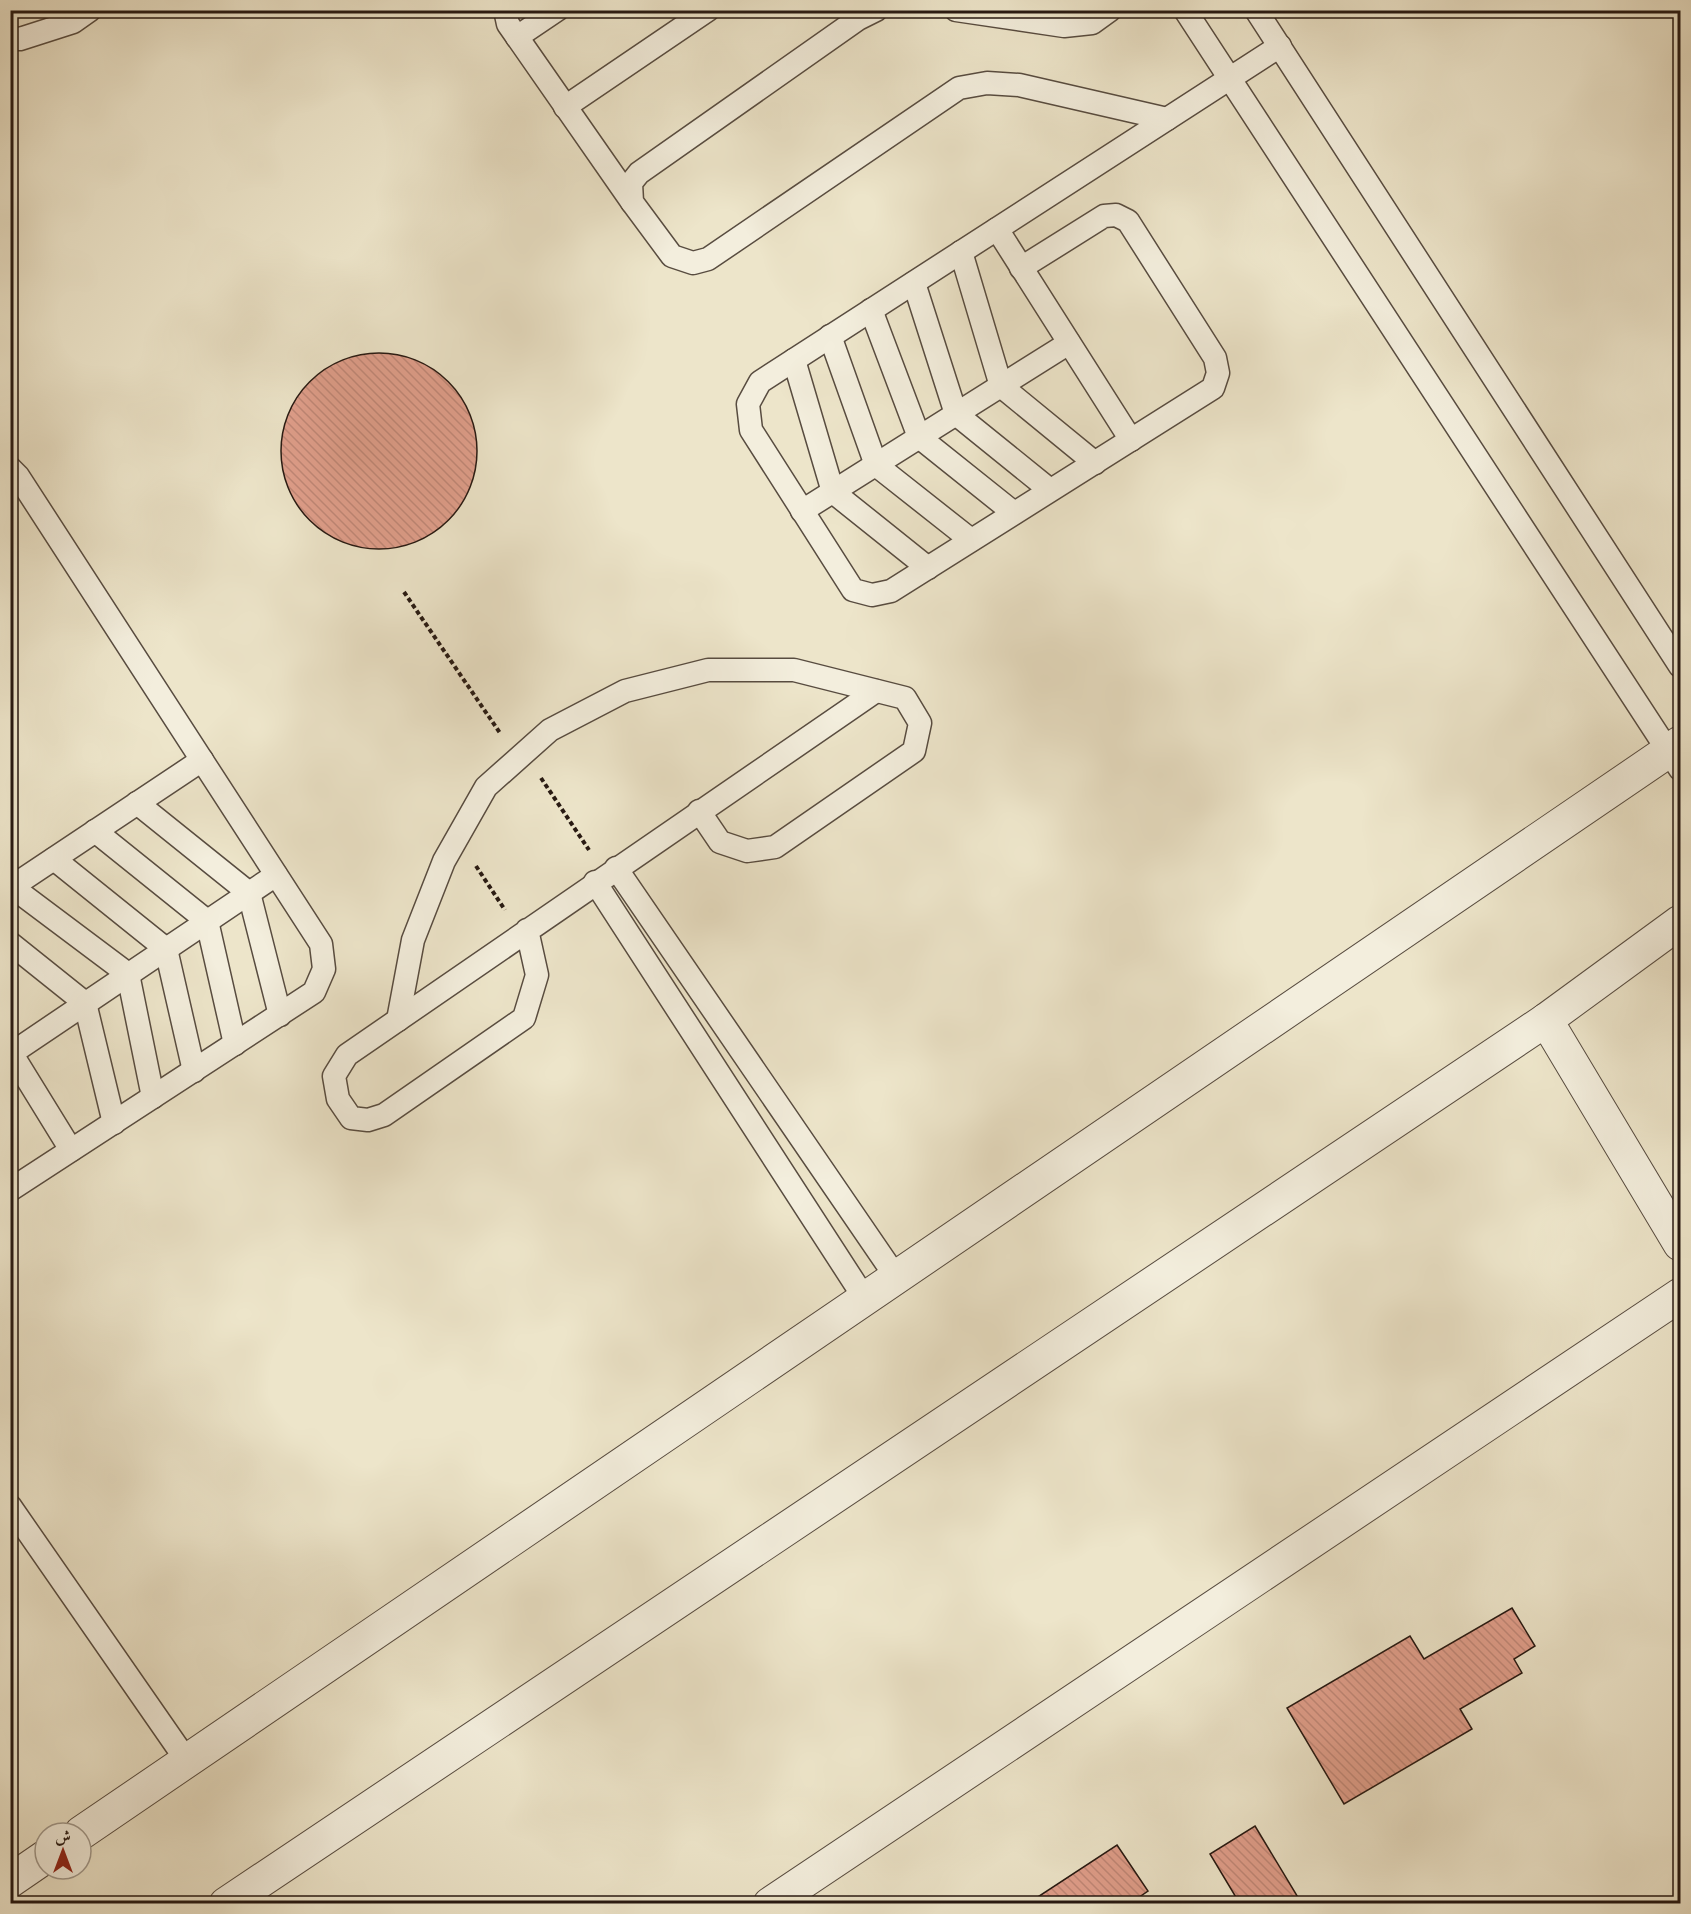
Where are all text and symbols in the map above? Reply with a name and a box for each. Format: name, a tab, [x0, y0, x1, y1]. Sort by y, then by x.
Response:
north arrow	[33, 1821, 93, 1881]
text: ش	[55, 1826, 71, 1848]

